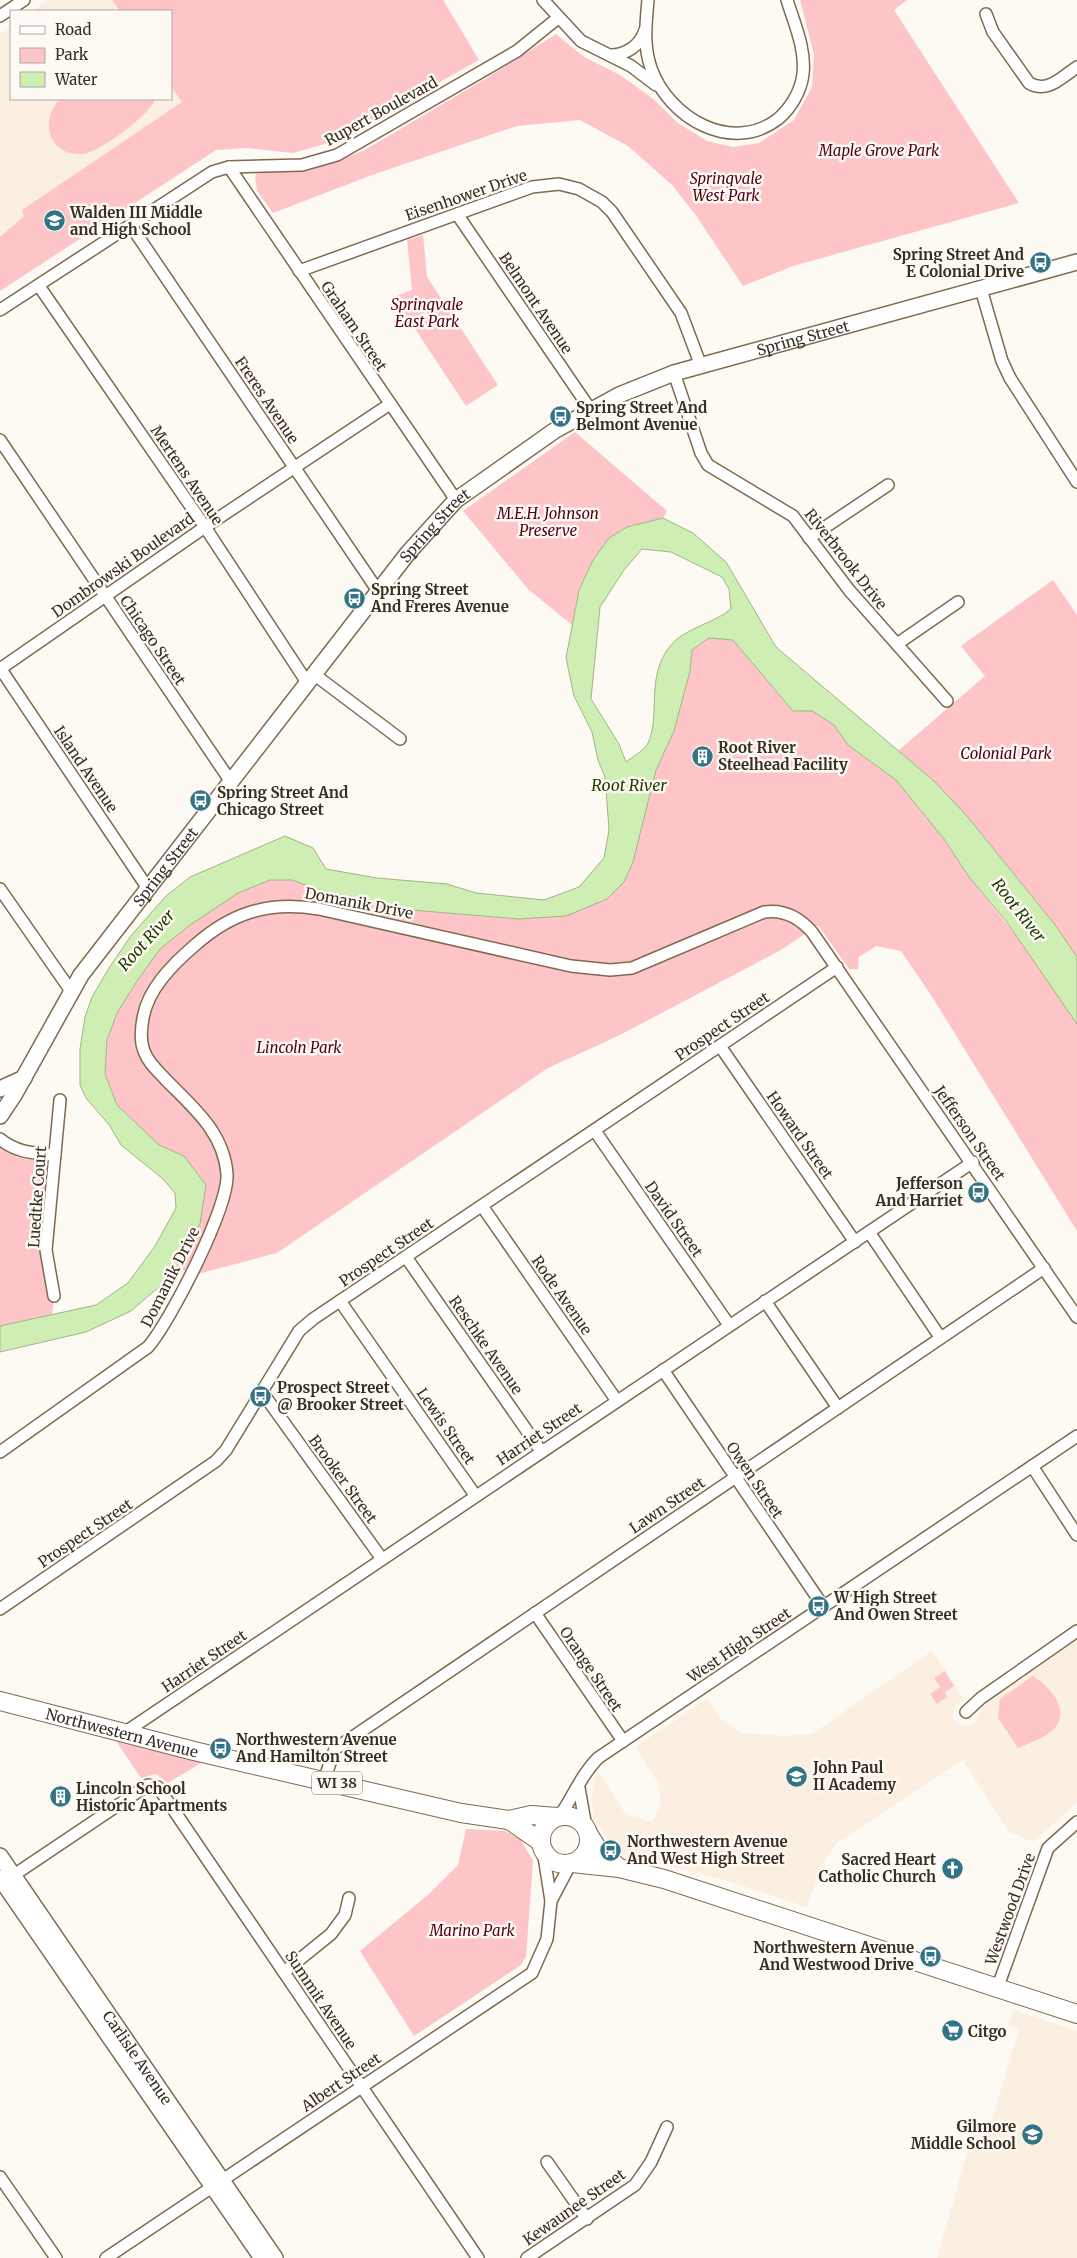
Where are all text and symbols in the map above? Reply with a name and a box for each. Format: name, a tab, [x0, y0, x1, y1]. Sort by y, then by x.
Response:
legend	[10, 10, 172, 100]
text: Road	[55, 20, 91, 39]
text: Park	[55, 45, 89, 64]
text: Water	[54, 70, 98, 89]
street label: Rupert Boulevard	[321, 72, 441, 150]
park label: Maple Grove Park	[818, 141, 940, 160]
street label: Eisenhower Drive	[402, 165, 530, 225]
park label: Springvale West Park	[690, 169, 763, 205]
place label: Walden III Middle and High School	[69, 203, 202, 239]
school or university icon: Walden III Middle and High School	[42, 209, 66, 233]
place label: Spring Street And E Colonial Drive	[893, 245, 1024, 281]
street label: Belmont Avenue	[495, 249, 577, 357]
bus stop icon: Spring Street And E Colonial Drive	[1028, 251, 1052, 275]
street label: Graham Street	[317, 277, 391, 375]
park label: Springvale East Park	[391, 295, 464, 331]
street label: Spring Street	[754, 316, 851, 359]
street label: Freres Avenue	[231, 353, 303, 447]
place label: Spring Street And Belmont Avenue	[576, 398, 707, 434]
bus stop icon: Spring Street And Belmont Avenue	[548, 404, 572, 428]
street label: Mertens Avenue	[147, 422, 227, 529]
street label: Spring Street	[395, 484, 473, 566]
park label: M.E.H. Johnson Preserve	[496, 504, 599, 540]
street label: Riverbrook Drive	[801, 505, 891, 613]
street label: Dombrowski Boulevard	[48, 509, 198, 621]
place label: Spring Street And Freres Avenue	[370, 580, 509, 616]
bus stop icon: Spring Street And Freres Avenue	[343, 586, 367, 610]
street label: Chicago Street	[116, 592, 190, 689]
street label: Island Avenue	[50, 722, 122, 816]
place label: Root River Steelhead Facility	[718, 738, 848, 774]
building icon: Root River Steelhead Facility	[690, 744, 714, 768]
park label: Colonial Park	[960, 744, 1052, 763]
water label: Root River	[591, 775, 667, 795]
place label: Spring Street And Chicago Street	[217, 783, 348, 819]
bus stop icon: Spring Street And Chicago Street	[189, 789, 213, 813]
street label: Spring Street	[129, 823, 202, 910]
water label: Root River	[988, 874, 1050, 946]
street label: Domanik Drive	[303, 883, 415, 923]
water label: Root River	[113, 905, 179, 975]
street label: Prospect Street	[671, 987, 773, 1065]
park label: Lincoln Park	[257, 1038, 342, 1057]
street label: Jefferson Street	[930, 1081, 1010, 1184]
street label: Howard Street	[763, 1087, 837, 1183]
street label: Luedtke Court	[24, 1145, 50, 1249]
place label: Jefferson And Harriet	[874, 1174, 963, 1210]
street label: David Street	[641, 1178, 707, 1261]
bus stop icon: Jefferson And Harriet	[967, 1180, 991, 1204]
street label: Prospect Street	[335, 1213, 437, 1291]
street label: Domanik Drive	[137, 1224, 204, 1330]
street label: Rode Avenue	[528, 1252, 596, 1339]
street label: Reschke Avenue	[445, 1292, 527, 1398]
place label: Prospect Street @ Brooker Street	[277, 1378, 404, 1414]
bus stop icon: Prospect Street @ Brooker Street	[249, 1384, 273, 1408]
street label: Lewis Street	[413, 1384, 479, 1468]
street label: Harriet Street	[493, 1398, 585, 1469]
street label: Brooker Street	[305, 1431, 381, 1527]
street label: Owen Street	[723, 1438, 788, 1522]
street label: Lawn Street	[626, 1473, 709, 1537]
street label: Prospect Street	[34, 1494, 136, 1572]
place label: W High Street And Owen Street	[833, 1588, 958, 1624]
bus stop icon: W High Street And Owen Street	[806, 1594, 830, 1618]
street label: West High Street	[683, 1603, 795, 1687]
street label: Orange Street	[556, 1623, 626, 1715]
street label: Harriet Street	[158, 1625, 250, 1696]
street label: Northwestern Avenue	[44, 1704, 200, 1761]
place label: Northwestern Avenue And Hamilton Street	[235, 1730, 397, 1766]
bus stop icon: Northwestern Avenue And Hamilton Street	[208, 1736, 232, 1760]
place label: John Paul II Academy	[812, 1758, 896, 1794]
school or university icon: John Paul II Academy	[785, 1764, 809, 1788]
road number: WI 38	[312, 1772, 362, 1795]
place label: Lincoln School Historic Apartments	[76, 1779, 228, 1815]
building icon: Lincoln School Historic Apartments	[48, 1785, 72, 1809]
place label: Northwestern Avenue And West High Street	[626, 1832, 788, 1868]
bus stop icon: Northwestern Avenue And West High Street	[599, 1838, 623, 1862]
place label: Sacred Heart Catholic Church	[819, 1850, 936, 1886]
street label: Westwood Drive	[981, 1850, 1039, 1969]
church icon: Sacred Heart Catholic Church	[940, 1856, 964, 1880]
park label: Marino Park	[428, 1921, 515, 1940]
place label: Northwestern Avenue And Westwood Drive	[753, 1938, 914, 1974]
bus stop icon: Northwestern Avenue And Westwood Drive	[918, 1944, 942, 1968]
street label: Summit Avenue	[281, 1947, 361, 2053]
street label: Carlisle Avenue	[99, 2007, 177, 2108]
supermarket icon: Citgo	[940, 2019, 964, 2043]
place label: Citgo	[968, 2022, 1007, 2041]
street label: Albert Street	[297, 2048, 384, 2116]
place label: Gilmore Middle School	[911, 2117, 1016, 2153]
school or university icon: Gilmore Middle School	[1020, 2123, 1044, 2147]
street label: Kewaunee Street	[519, 2165, 629, 2249]

